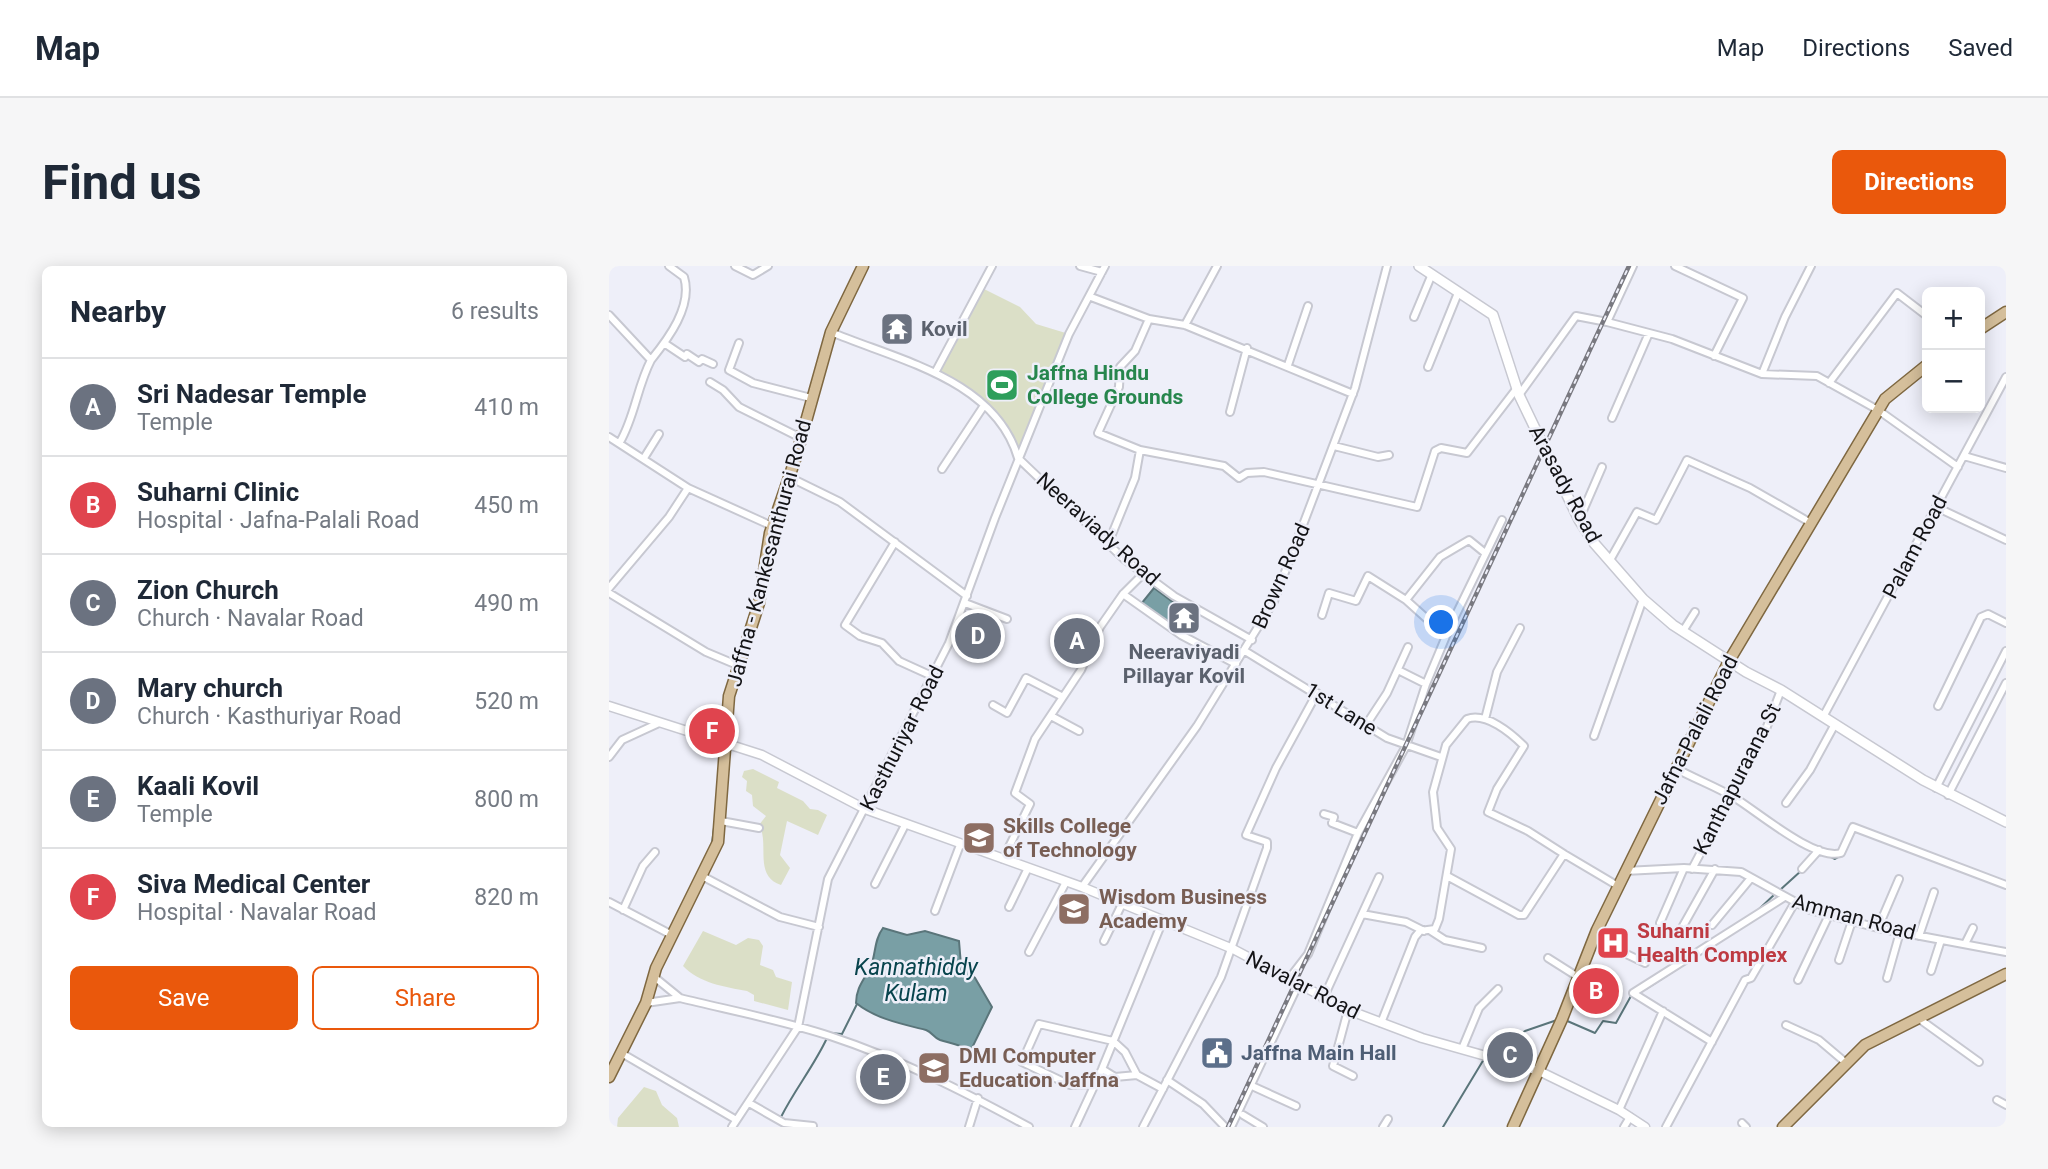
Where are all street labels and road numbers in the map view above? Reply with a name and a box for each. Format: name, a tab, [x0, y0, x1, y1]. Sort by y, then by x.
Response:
street label: Jaffna - Kankesanthurai Road	[722, 417, 816, 689]
street label: Arasady Road	[1524, 421, 1606, 547]
street label: Neeraviady Road	[1032, 468, 1164, 590]
street label: Palam Road	[1878, 492, 1952, 602]
street label: Brown Road	[1247, 520, 1315, 632]
street label: Jafna-Palali Road	[1647, 652, 1743, 808]
street label: Kasthuriyar Road	[855, 662, 949, 814]
street label: 1st Lane	[1301, 678, 1381, 740]
street label: Kanthapuraana St	[1689, 699, 1786, 859]
street label: Amman Road	[1790, 889, 1918, 945]
street label: Navalar Road	[1242, 946, 1364, 1024]

